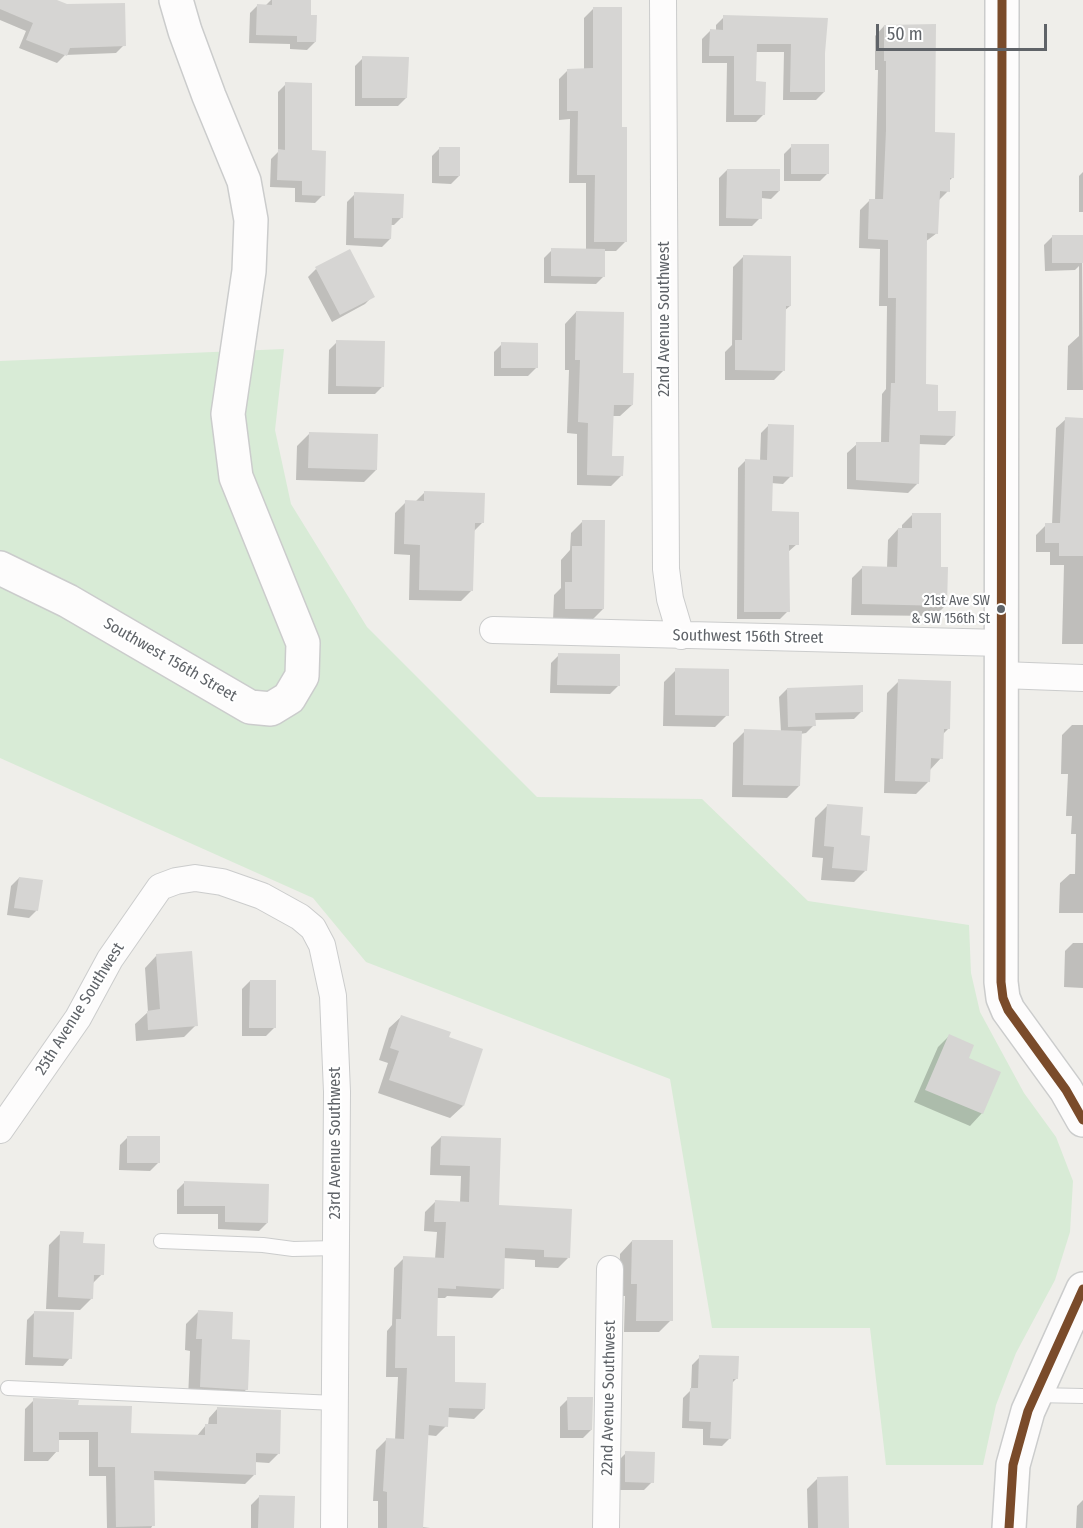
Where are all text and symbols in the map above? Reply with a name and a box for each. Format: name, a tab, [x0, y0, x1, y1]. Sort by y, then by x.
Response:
scale bar	[879, 12, 1050, 50]
text: 50 m	[887, 23, 923, 45]
street label: 22nd Avenue Southwest	[655, 241, 675, 397]
place label: 21st Ave SW & SW 156th St	[911, 593, 990, 626]
marker: 21st Ave SW & SW 156th St	[995, 603, 1007, 615]
street label: Southwest 156th Street	[100, 614, 240, 706]
street label: Southwest 156th Street	[672, 626, 824, 648]
street label: 25th Avenue Southwest	[31, 939, 129, 1079]
street label: 23rd Avenue Southwest	[326, 1067, 346, 1219]
street label: 22nd Avenue Southwest	[598, 1320, 620, 1476]

